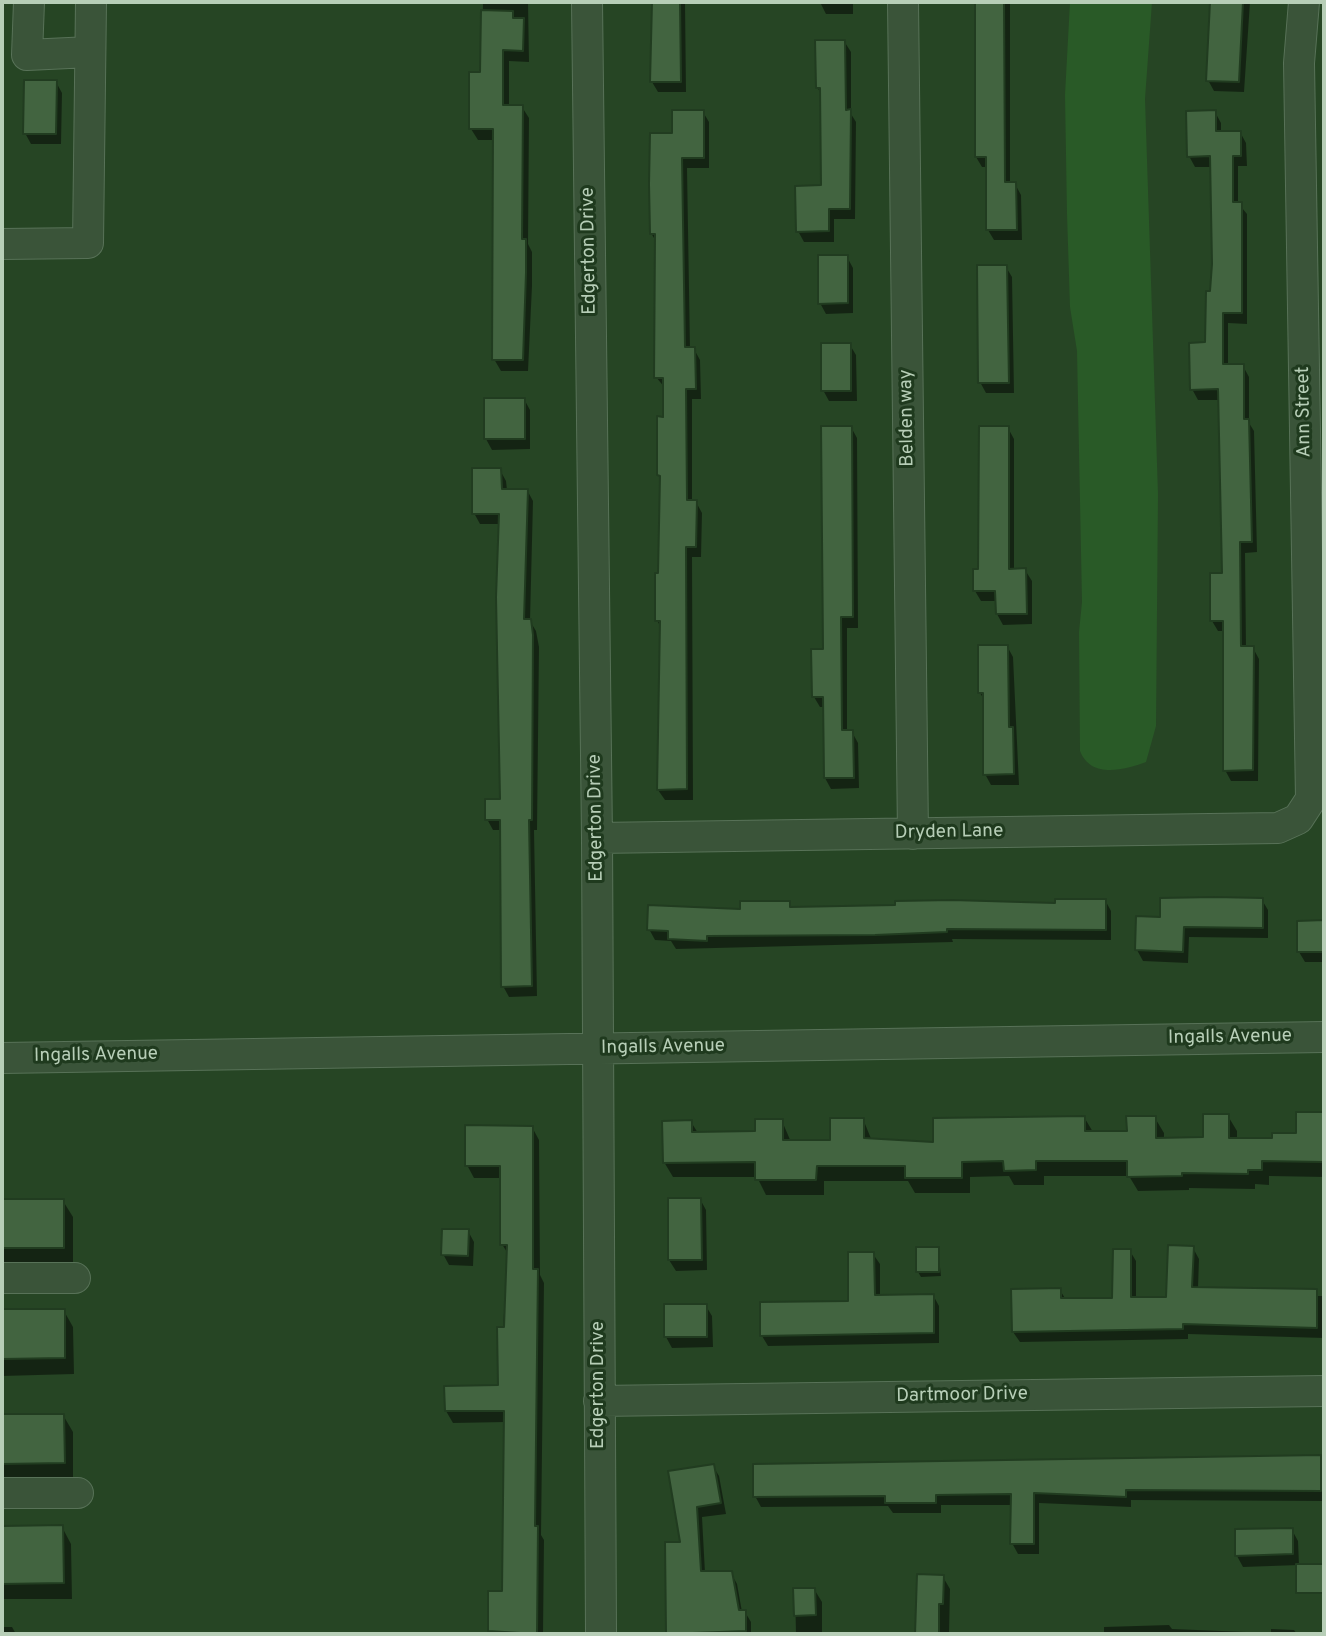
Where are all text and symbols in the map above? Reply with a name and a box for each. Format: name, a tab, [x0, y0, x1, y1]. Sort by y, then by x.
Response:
street label: Edgerton Drive	[577, 187, 603, 315]
street label: Ann Street	[1293, 366, 1317, 458]
street label: Belden way	[896, 369, 920, 467]
street label: Edgerton Drive	[584, 754, 610, 882]
street label: Dryden Lane	[894, 821, 1004, 845]
street label: Ingalls Avenue	[1168, 1026, 1292, 1050]
street label: Ingalls Avenue	[601, 1036, 725, 1060]
street label: Ingalls Avenue	[34, 1044, 158, 1068]
street label: Edgerton Drive	[588, 1321, 610, 1449]
street label: Dartmoor Drive	[896, 1383, 1028, 1409]

